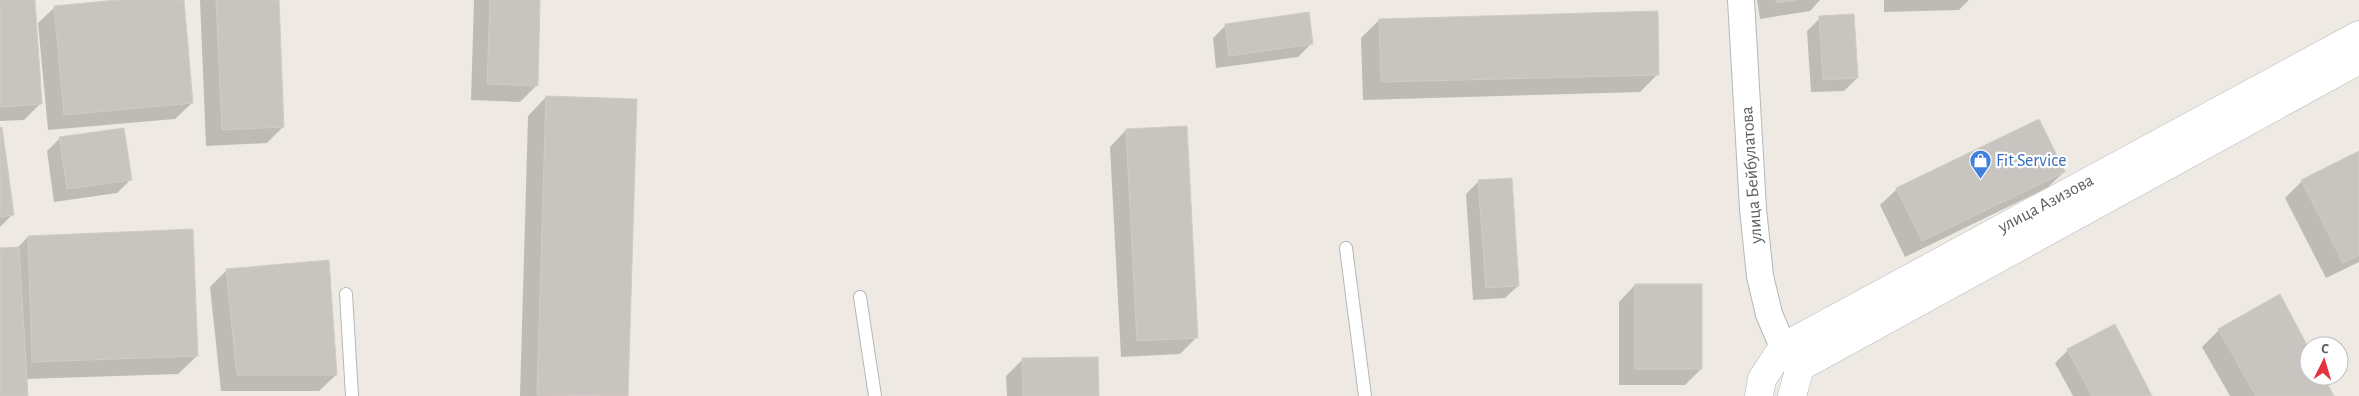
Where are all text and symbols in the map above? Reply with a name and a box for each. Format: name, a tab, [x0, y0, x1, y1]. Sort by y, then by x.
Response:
street label: улица Бейбулатова	[1737, 106, 1766, 245]
shop icon: Fit Service	[1968, 149, 1992, 180]
place label: Fit Service	[1996, 152, 2067, 170]
street label: улица Азизова	[1994, 171, 2097, 237]
north arrow	[2299, 336, 2349, 386]
text: С	[2321, 342, 2330, 356]

